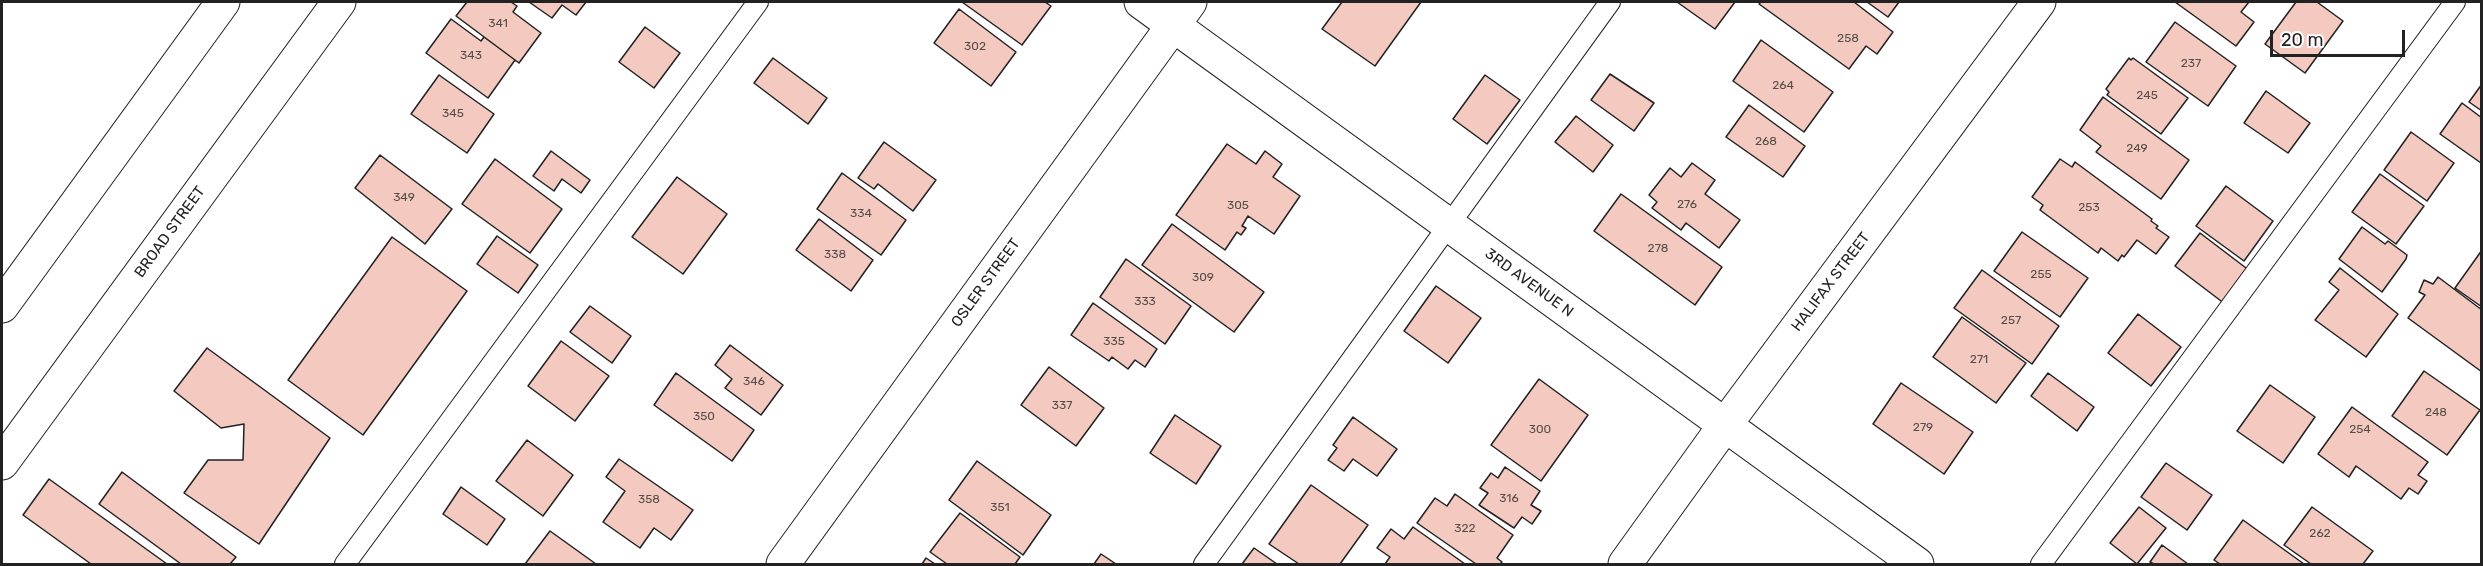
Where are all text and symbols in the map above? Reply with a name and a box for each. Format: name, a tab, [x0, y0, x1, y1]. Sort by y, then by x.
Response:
house number: 341	[488, 17, 508, 31]
scale bar	[2273, 18, 2408, 56]
text: 20 m	[2281, 29, 2323, 51]
house number: 258	[1837, 32, 1859, 46]
house number: 302	[964, 40, 986, 54]
house number: 343	[460, 49, 482, 63]
house number: 237	[2181, 57, 2201, 71]
house number: 264	[1772, 79, 1794, 93]
house number: 245	[2136, 89, 2158, 103]
house number: 345	[442, 107, 464, 121]
house number: 268	[1755, 135, 1777, 149]
house number: 249	[2126, 142, 2148, 156]
street label: BROAD STREET	[131, 183, 209, 281]
house number: 349	[393, 191, 415, 205]
house number: 276	[1677, 198, 1697, 212]
house number: 305	[1227, 199, 1249, 213]
house number: 253	[2078, 201, 2100, 215]
house number: 334	[850, 207, 872, 221]
street label: HALIFAX STREET	[1788, 229, 1874, 335]
street label: OSLER STREET	[948, 235, 1024, 331]
house number: 278	[1648, 242, 1668, 256]
street label: 3RD AVENUE N	[1481, 245, 1577, 321]
house number: 338	[824, 248, 846, 262]
house number: 255	[2030, 268, 2052, 282]
house number: 309	[1192, 271, 1214, 285]
house number: 333	[1134, 295, 1156, 309]
house number: 257	[2001, 314, 2021, 328]
house number: 335	[1103, 335, 1125, 349]
house number: 271	[1970, 353, 1988, 367]
house number: 346	[743, 375, 765, 389]
house number: 337	[1052, 399, 1072, 413]
house number: 248	[2425, 406, 2447, 420]
house number: 350	[693, 410, 715, 424]
house number: 279	[1913, 421, 1933, 435]
house number: 300	[1529, 423, 1551, 437]
house number: 254	[2349, 423, 2371, 437]
house number: 316	[1499, 492, 1519, 506]
house number: 358	[638, 493, 660, 507]
house number: 351	[990, 501, 1010, 515]
house number: 322	[1454, 522, 1476, 536]
house number: 262	[2309, 527, 2331, 541]

